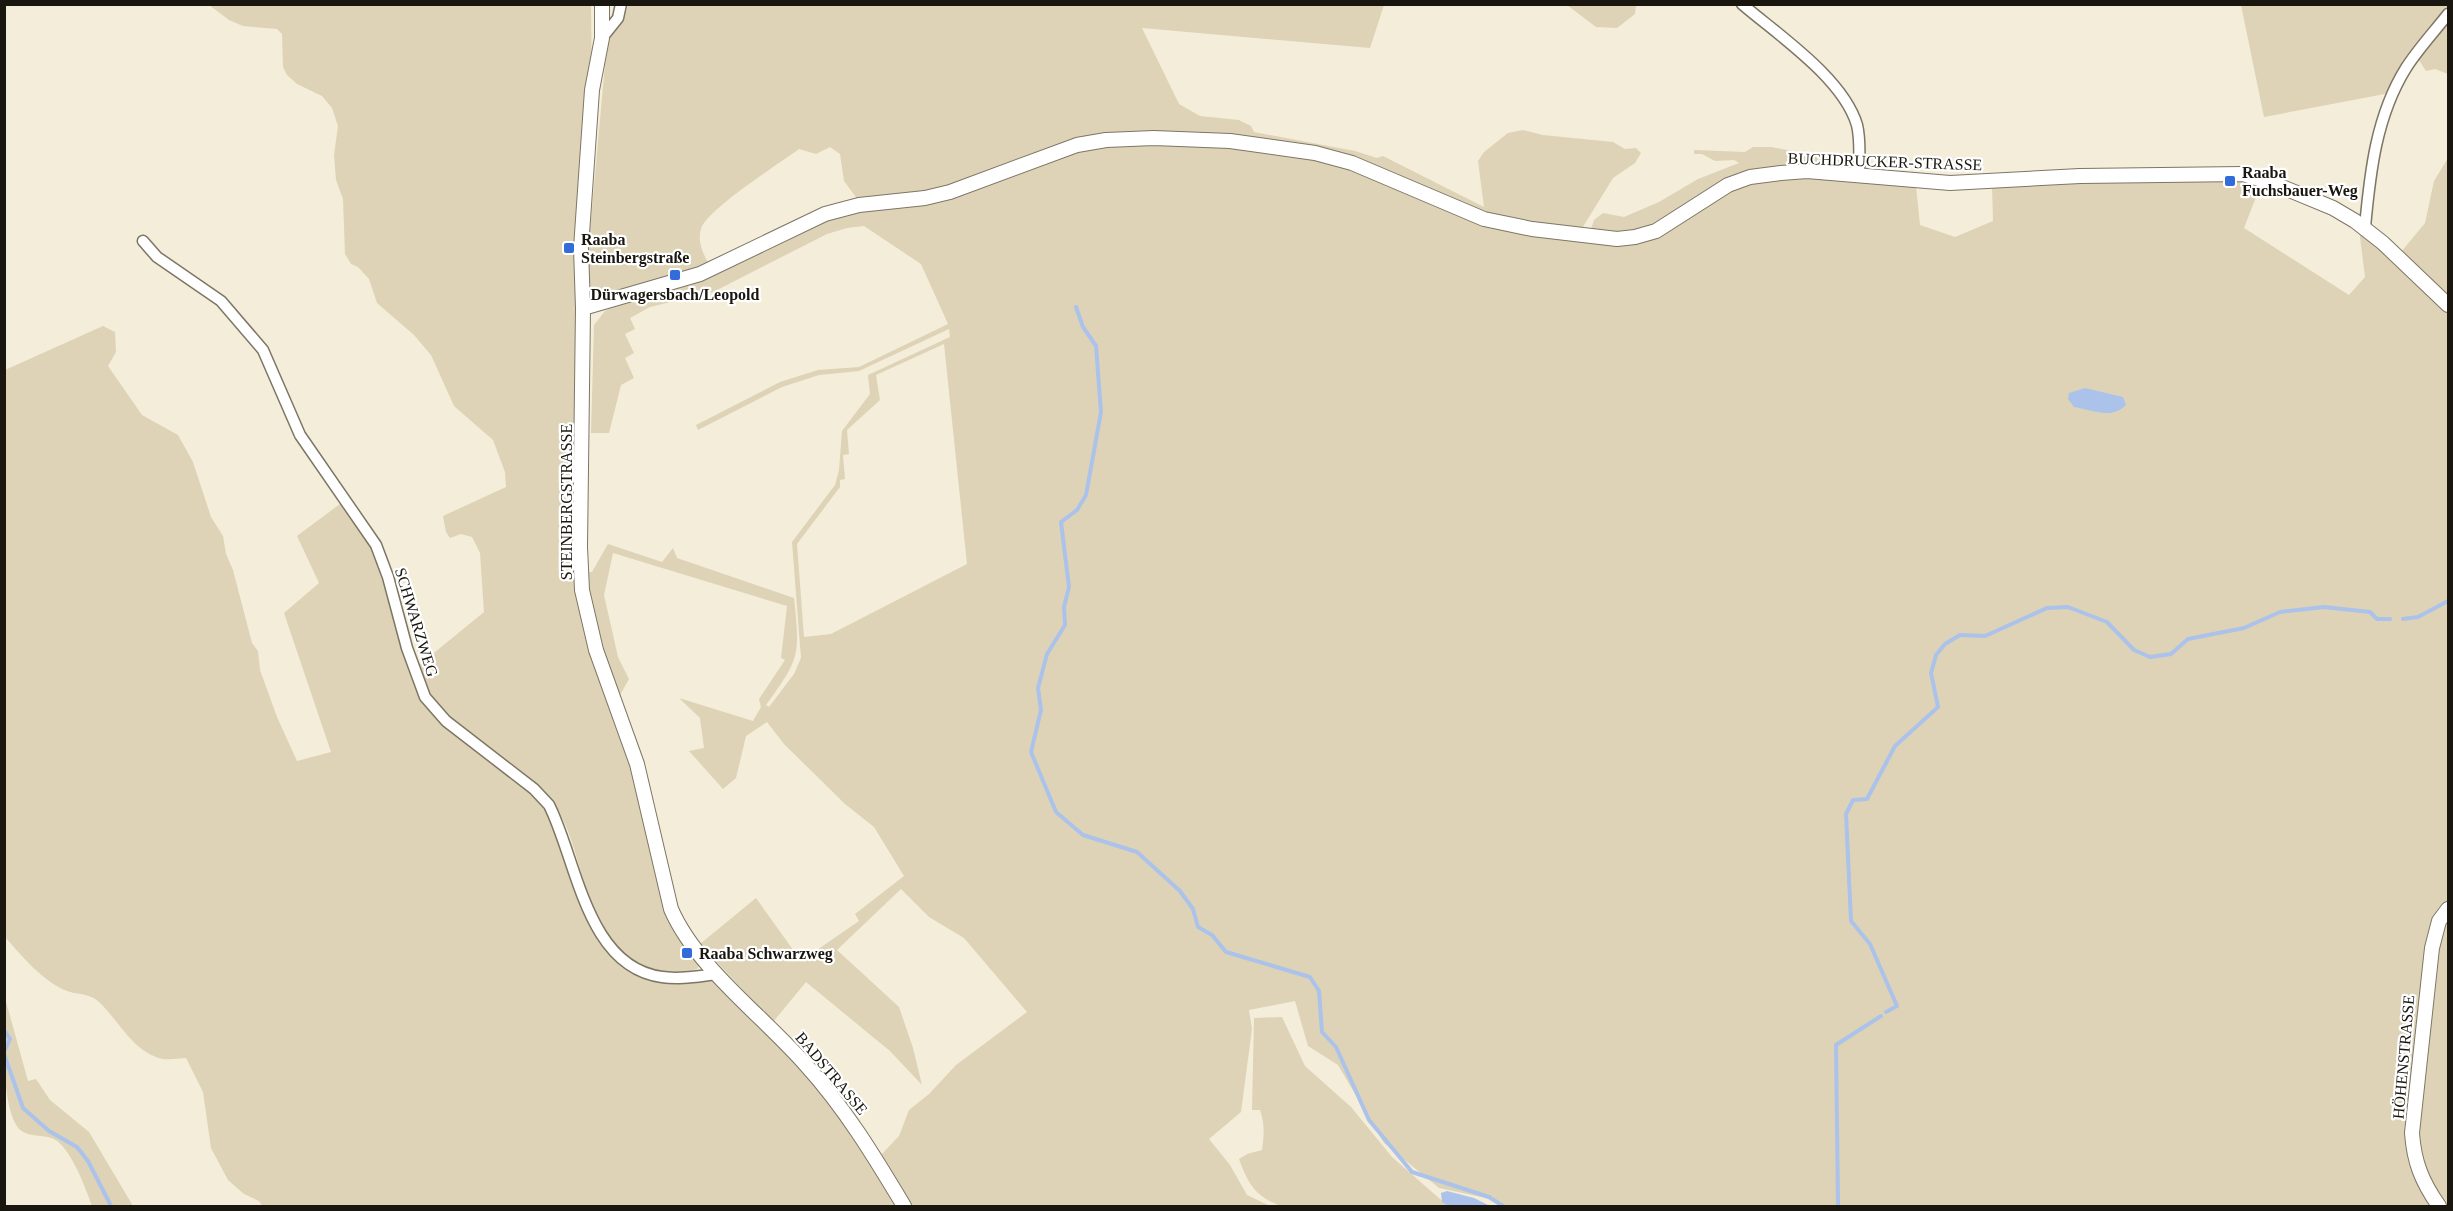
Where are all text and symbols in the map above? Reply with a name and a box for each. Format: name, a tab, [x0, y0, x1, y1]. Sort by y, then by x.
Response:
street label: BUCHDRUCKER-STRASSE	[1787, 150, 1983, 173]
place label: Raaba Fuchsbauer-Weg	[2242, 164, 2358, 200]
marker: Raaba Fuchsbauer-Weg	[2223, 174, 2237, 188]
place label: Raaba Steinbergstraße	[581, 231, 689, 267]
marker: Raaba Steinbergstraße	[562, 241, 576, 255]
marker: Dürwagersbach/Leopold	[668, 268, 682, 282]
place label: Dürwagersbach/Leopold	[591, 286, 760, 304]
street label: STEINBERGSTRASSE	[558, 424, 575, 580]
street label: SCHWARZWEG	[392, 566, 441, 679]
place label: Raaba Schwarzweg	[699, 945, 833, 963]
marker: Raaba Schwarzweg	[680, 946, 694, 960]
street label: HÖHENSTRASSE	[2390, 994, 2417, 1120]
street label: BADSTRASSE	[792, 1029, 871, 1118]

